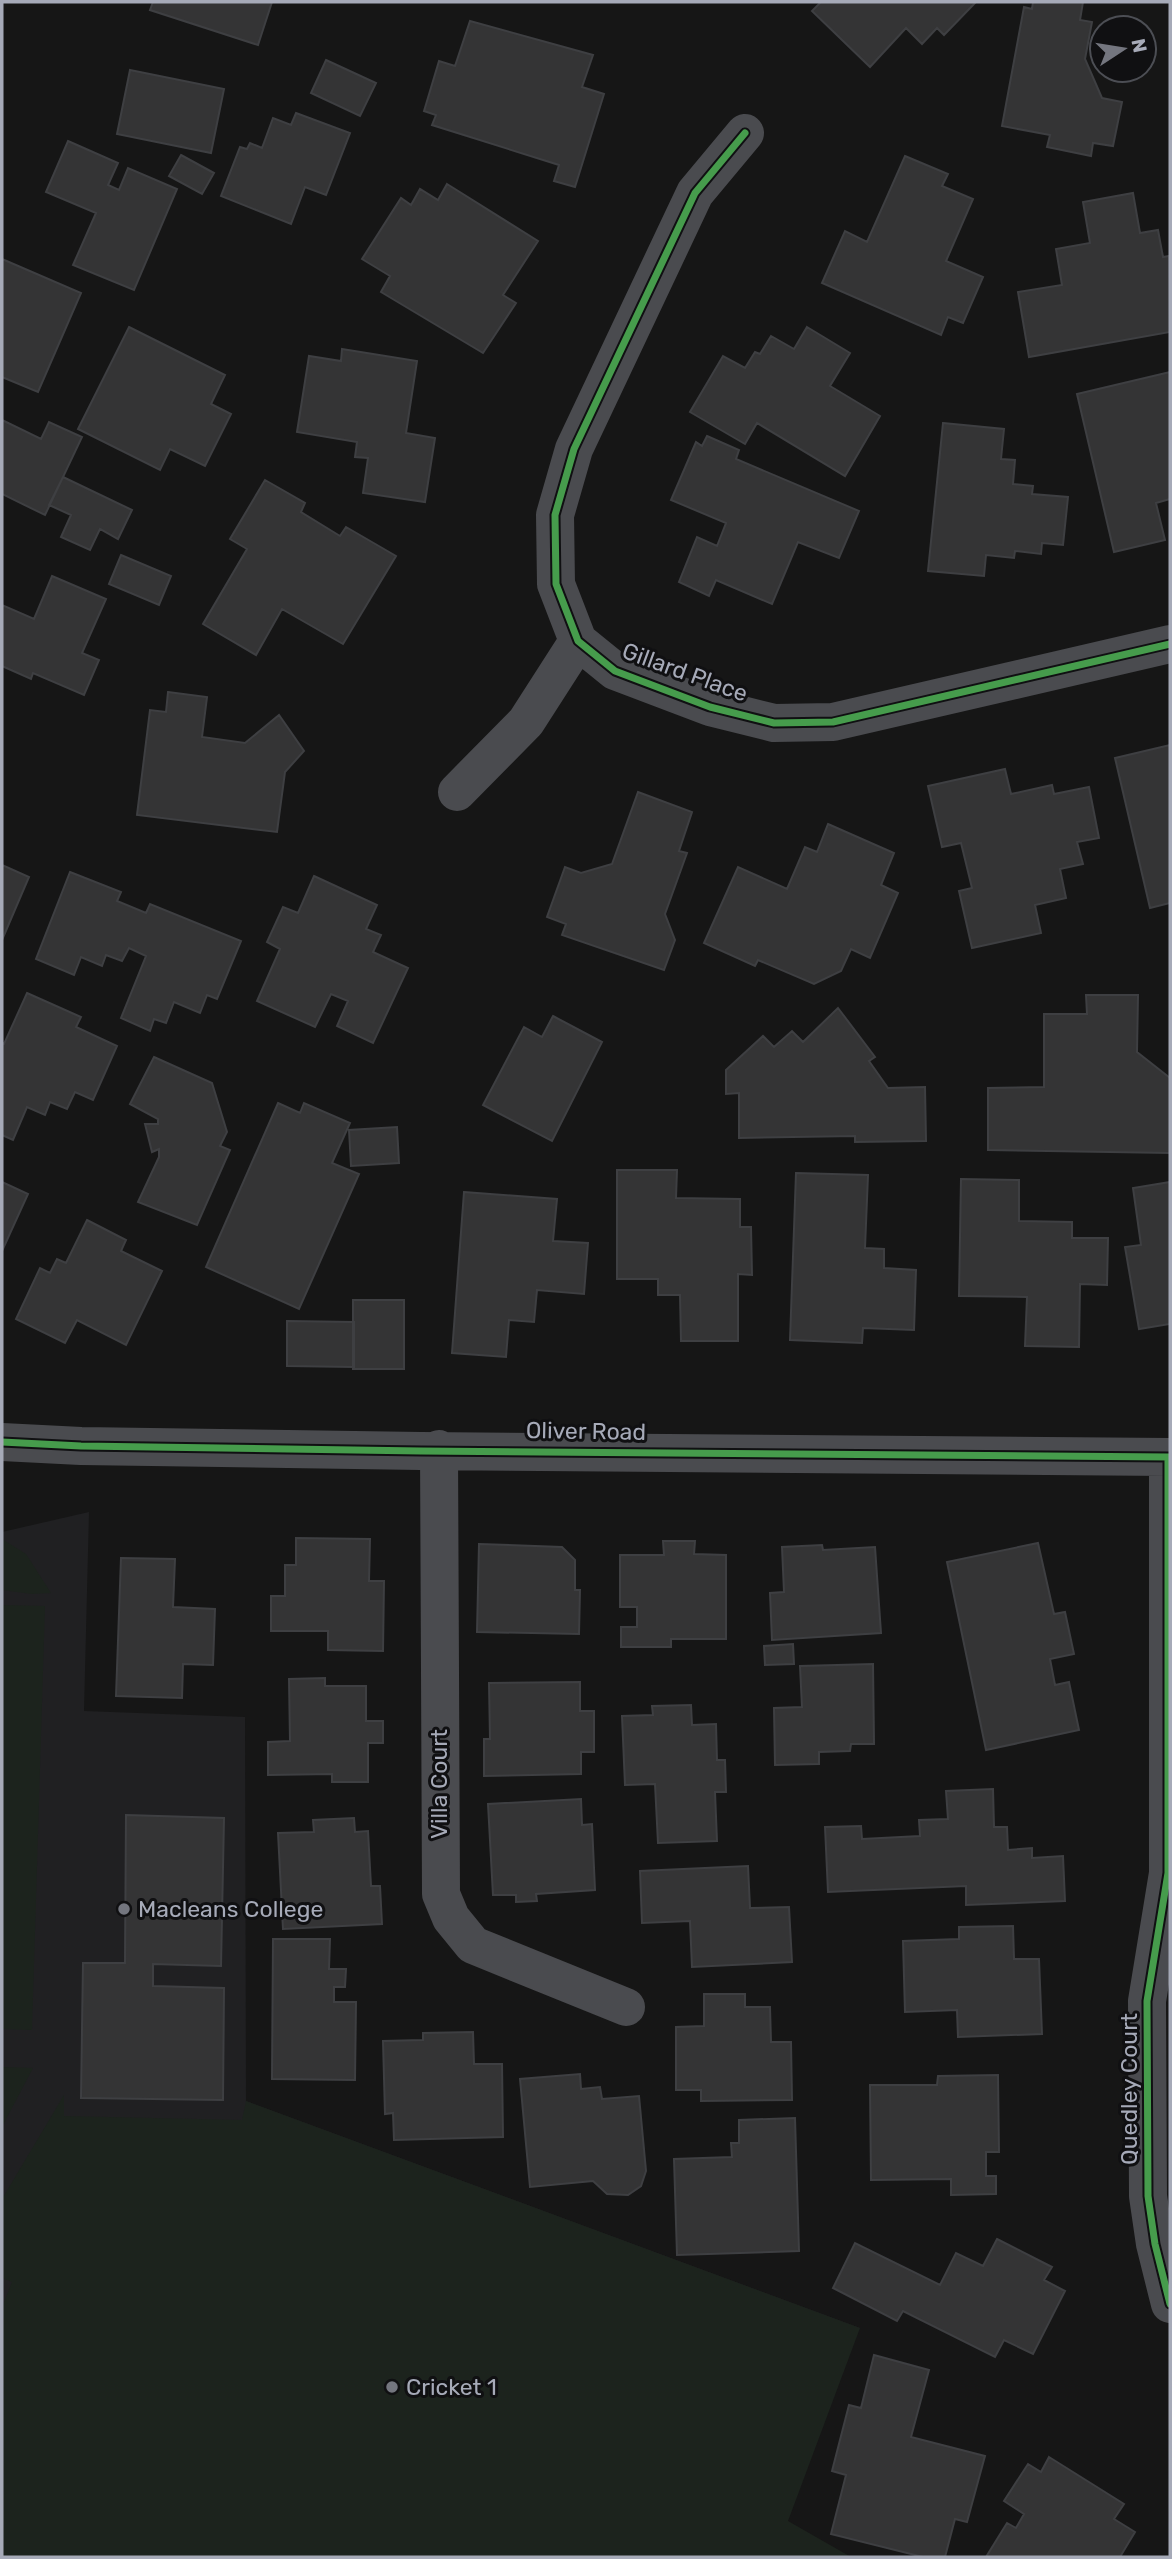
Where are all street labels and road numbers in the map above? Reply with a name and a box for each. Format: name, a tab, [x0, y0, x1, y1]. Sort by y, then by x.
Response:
street label: Gillard Place	[618, 636, 752, 708]
street label: Oliver Road	[526, 1416, 646, 1446]
street label: Villa Court	[425, 1729, 453, 1839]
street label: Quedley Court	[1115, 2013, 1143, 2165]

